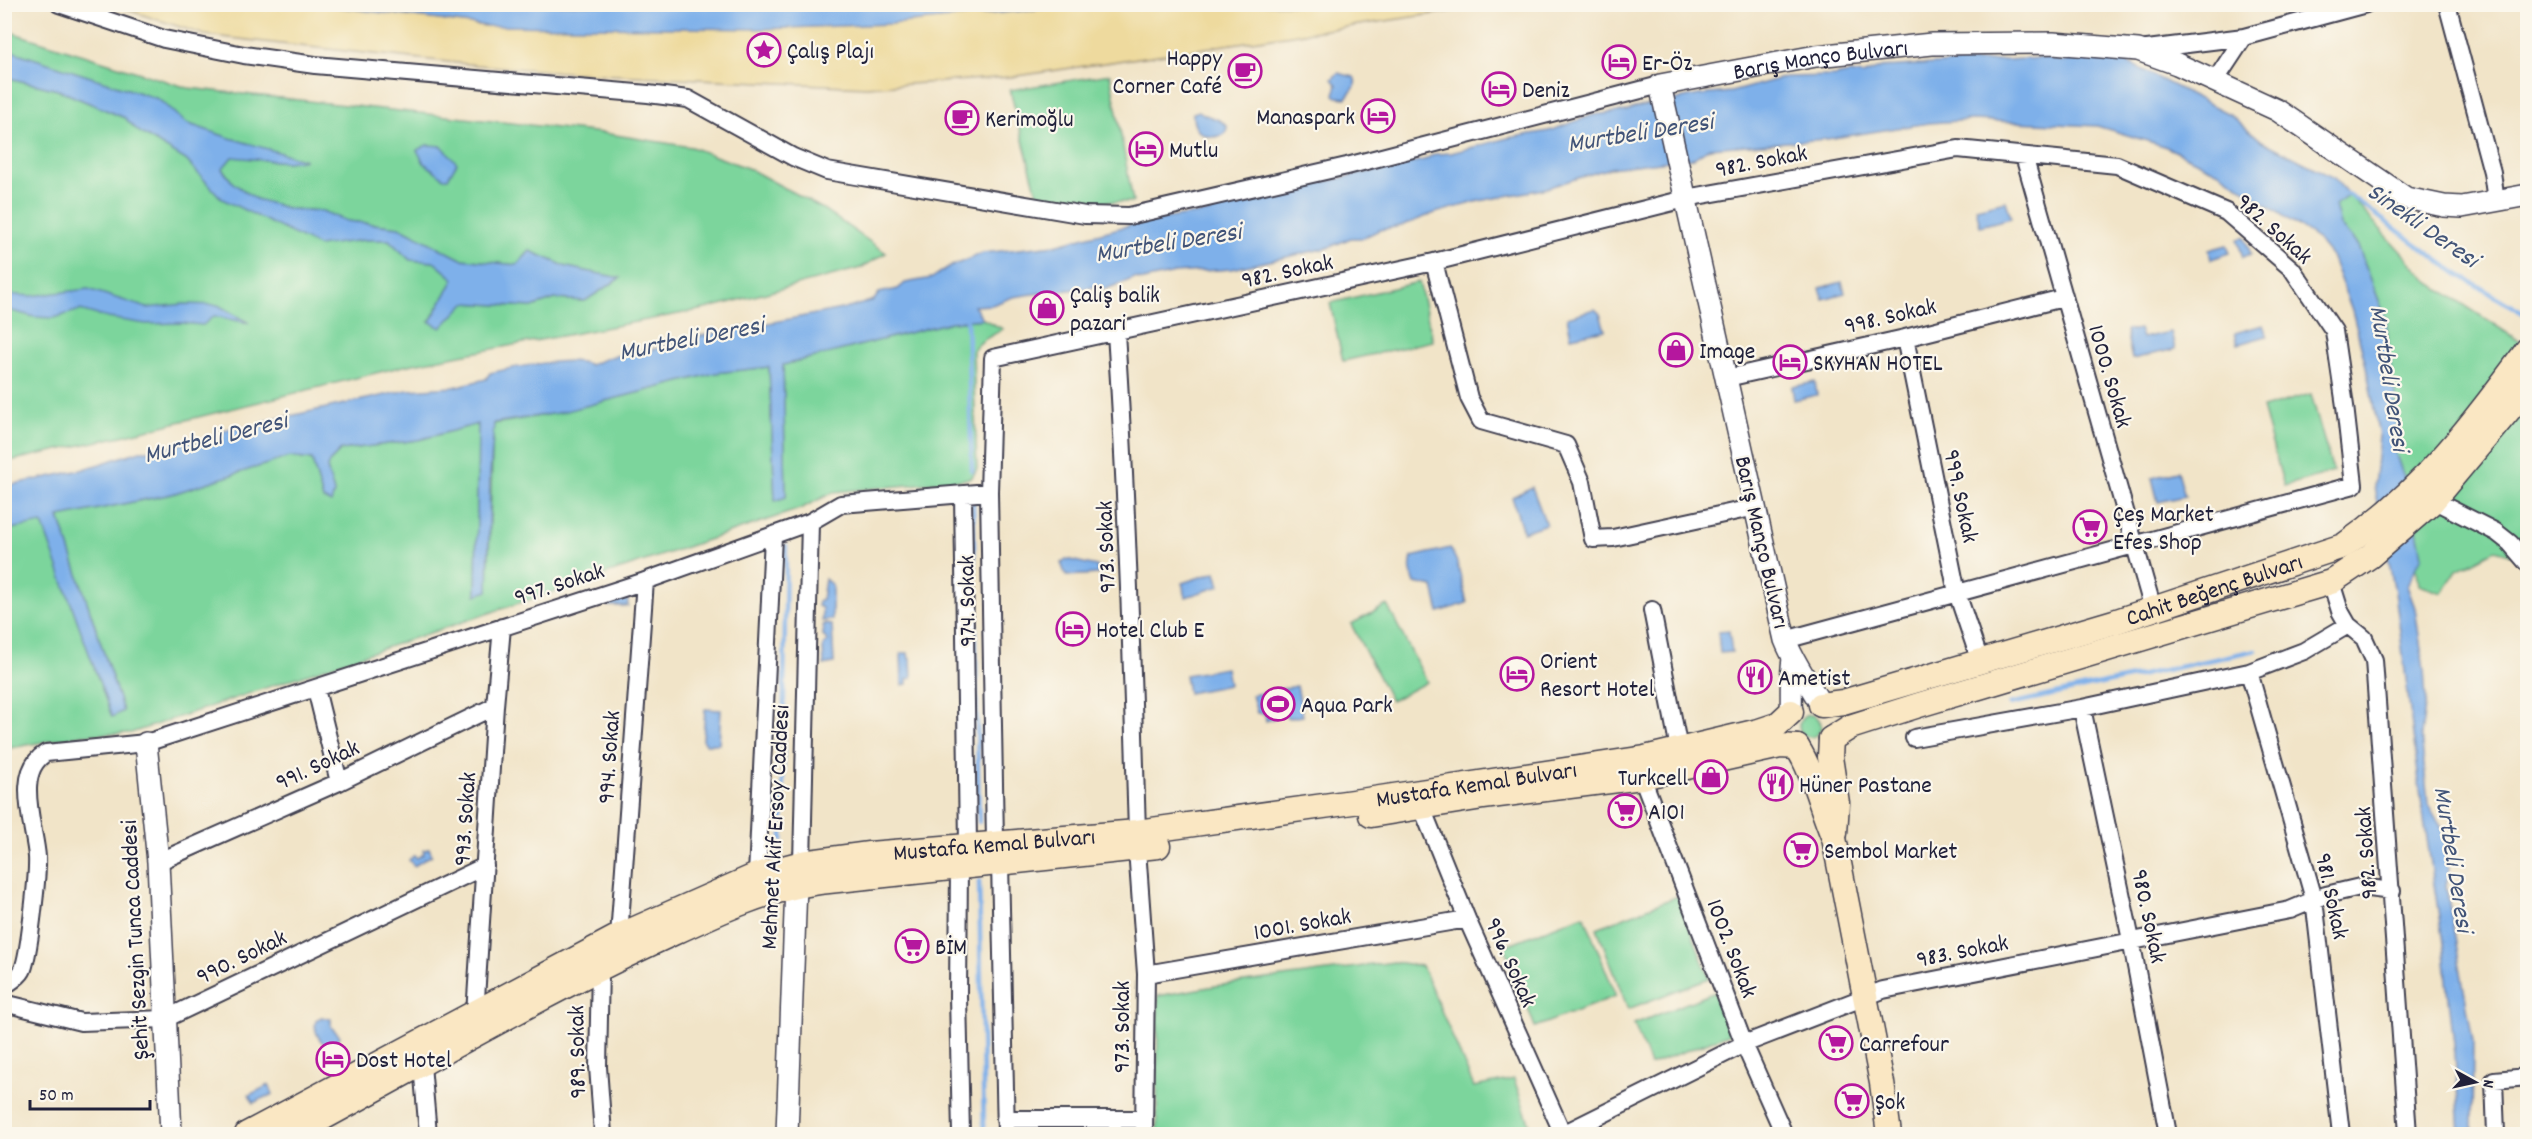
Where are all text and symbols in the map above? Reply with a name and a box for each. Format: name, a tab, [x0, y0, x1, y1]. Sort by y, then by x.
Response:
place icon: Çalış Plajı	[746, 32, 782, 68]
street label: Barış Manço Bulvarı	[1731, 33, 1910, 91]
place label: Çalış Plajı	[787, 36, 874, 70]
place label: Happy Corner Café	[1113, 43, 1223, 105]
hotel icon: Er-Öz	[1601, 44, 1637, 80]
place label: Er-Öz	[1642, 48, 1692, 82]
cafe icon: Happy Corner Café	[1227, 53, 1263, 89]
hotel icon: Deniz	[1481, 71, 1517, 107]
place label: Deniz	[1522, 75, 1570, 109]
hotel icon: Manaspark	[1360, 98, 1396, 134]
cafe icon: Kerimoğlu	[944, 100, 980, 136]
place label: Manaspark	[1256, 102, 1355, 136]
place label: Kerimoğlu	[985, 104, 1074, 138]
water label: Murtbeli Deresi	[1565, 104, 1720, 164]
hotel icon: Mutlu	[1128, 131, 1164, 167]
place label: Mutlu	[1169, 135, 1218, 169]
street label: 982. Sokak	[1713, 137, 1810, 188]
water label: Sinekli Deresi	[2359, 175, 2489, 281]
street label: 982. Sokak	[2227, 187, 2319, 274]
water label: Murtbeli Deresi	[1093, 214, 1248, 274]
street label: 982. Sokak	[1239, 247, 1337, 299]
place label: Çaliş balik pazari	[1070, 280, 1160, 342]
shop icon: Çaliş balik pazari	[1029, 290, 1065, 326]
street label: 998. Sokak	[1841, 291, 1940, 345]
water label: Murtbeli Deresi	[2358, 303, 2418, 458]
water label: Murtbeli Deresi	[616, 307, 771, 373]
street label: 1000. Sokak	[2077, 321, 2139, 433]
shop icon: Image	[1658, 332, 1694, 368]
place label: Image	[1699, 336, 1755, 370]
hotel icon: SKYHAN HOTEL	[1772, 344, 1808, 380]
place label: SKYHAN HOTEL	[1813, 348, 1943, 382]
water label: Murtbeli Deresi	[140, 403, 296, 475]
street label: 999. Sokak	[1933, 447, 1986, 546]
street label: Barış Manço Bulvarı	[1724, 453, 1796, 632]
place label: Çeș Market Efes Shop	[2113, 499, 2214, 561]
street label: 973. Sokak	[1089, 500, 1127, 594]
supermarket icon: Çeș Market Efes Shop	[2072, 509, 2108, 545]
street label: Cahit Beğenç Bulvarı	[2122, 547, 2308, 637]
street label: 997. Sokak	[511, 555, 609, 616]
street label: 974. Sokak	[951, 555, 987, 647]
hotel icon: Hotel Club E	[1055, 611, 1091, 647]
place label: Hotel Club E	[1096, 615, 1204, 649]
place label: Orient Resort Hotel	[1540, 646, 1655, 708]
hotel icon: Orient Resort Hotel	[1499, 656, 1535, 692]
restaurant icon: Ametist	[1737, 659, 1773, 695]
place label: Ametist	[1778, 663, 1851, 697]
sports icon: Aqua Park	[1260, 686, 1296, 722]
place label: Aqua Park	[1301, 690, 1393, 724]
street label: Mehmet Akif Ersoy Caddesi	[754, 704, 800, 950]
street label: 994. Sokak	[591, 709, 631, 805]
street label: 991. Sokak	[271, 733, 366, 801]
street label: Mustafa Kemal Bulvarı	[1374, 755, 1579, 818]
shop icon: Turkcell	[1693, 759, 1729, 795]
place label: Turkcell	[1618, 763, 1688, 797]
restaurant icon: Hüner Pastane	[1758, 766, 1794, 802]
place label: Hüner Pastane	[1799, 770, 1932, 804]
street label: 993. Sokak	[447, 771, 487, 867]
water label: Murtbeli Deresi	[2422, 784, 2482, 939]
supermarket icon: A101	[1607, 793, 1643, 829]
place label: A101	[1648, 797, 1685, 831]
street label: 982. Sokak	[2348, 805, 2388, 900]
street label: Şehit Sezgin Tunca Caddesi	[114, 819, 160, 1061]
street label: Mustafa Kemal Bulvarı	[892, 821, 1097, 872]
supermarket icon: Sembol Market	[1783, 832, 1819, 868]
place label: Sembol Market	[1824, 836, 1958, 870]
street label: 981. Sokak	[2304, 850, 2356, 943]
street label: 980. Sokak	[2121, 866, 2174, 967]
street label: 1002. Sokak	[1696, 895, 1765, 1004]
street label: 1001. Sokak	[1251, 901, 1354, 951]
street label: 996. Sokak	[1474, 913, 1544, 1014]
street label: 990. Sokak	[191, 922, 293, 995]
street label: 983. Sokak	[1914, 927, 2011, 979]
supermarket icon: BİM	[894, 928, 930, 964]
place label: BİM	[935, 932, 967, 966]
street label: 973. Sokak	[1107, 981, 1141, 1073]
street label: 989. Sokak	[561, 1005, 597, 1099]
supermarket icon: Carrefour	[1818, 1025, 1854, 1061]
place label: Carrefour	[1859, 1029, 1949, 1063]
hotel icon: Dost Hotel	[315, 1041, 351, 1077]
place label: Dost Hotel	[356, 1045, 452, 1079]
north arrow	[2445, 1052, 2505, 1112]
scale bar	[30, 1073, 150, 1111]
text: N	[2475, 1078, 2499, 1089]
supermarket icon: Şok	[1834, 1083, 1870, 1119]
text: 50 m	[39, 1084, 74, 1109]
place label: Şok	[1875, 1087, 1905, 1121]

